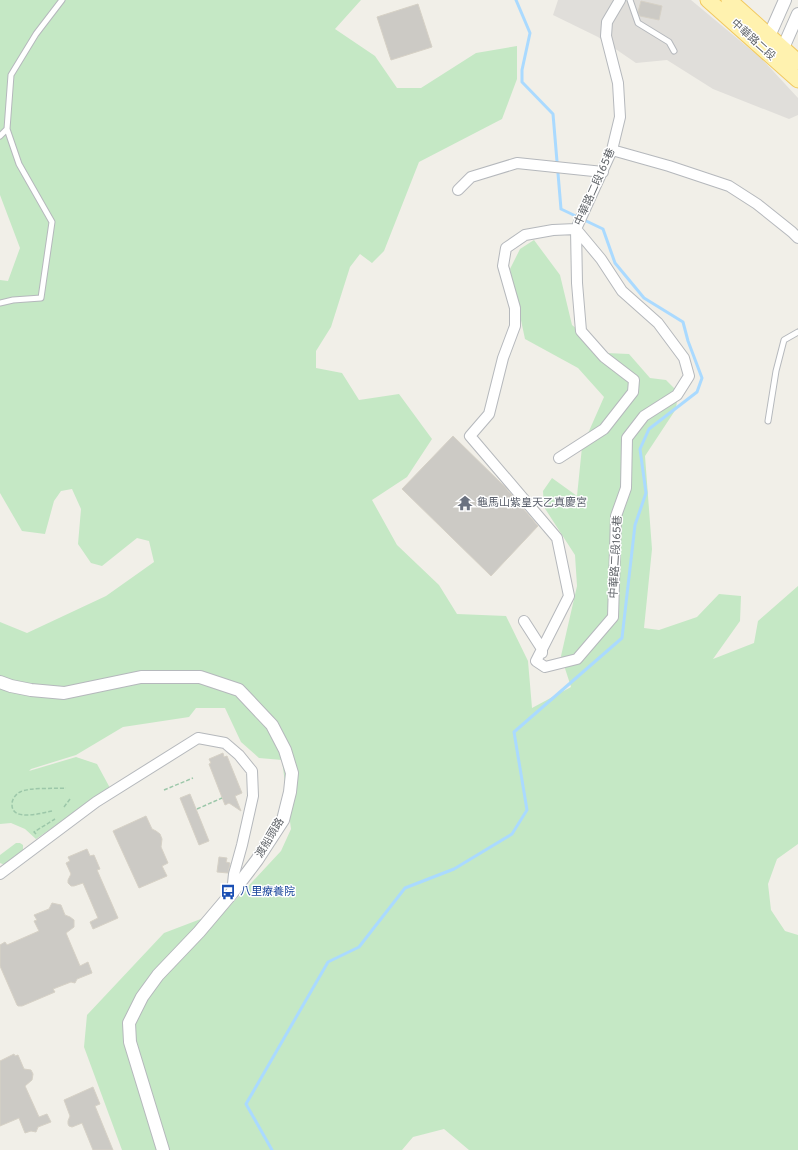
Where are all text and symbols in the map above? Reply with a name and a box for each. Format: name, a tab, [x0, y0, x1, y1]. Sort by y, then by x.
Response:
street label: 中華路二段	[728, 16, 778, 64]
street label: 中華路二段165巷	[572, 146, 618, 228]
temple icon: 龜馬山紫皇天乙真慶宮	[456, 494, 474, 512]
place label: 龜馬山紫皇天乙真慶宮	[477, 496, 587, 510]
street label: 中華路二段165巷	[607, 515, 625, 599]
street label: 渡船頭路	[253, 816, 287, 860]
bus stop icon: 八里療養院	[219, 883, 237, 901]
place label: 八里療養院	[240, 885, 295, 899]

